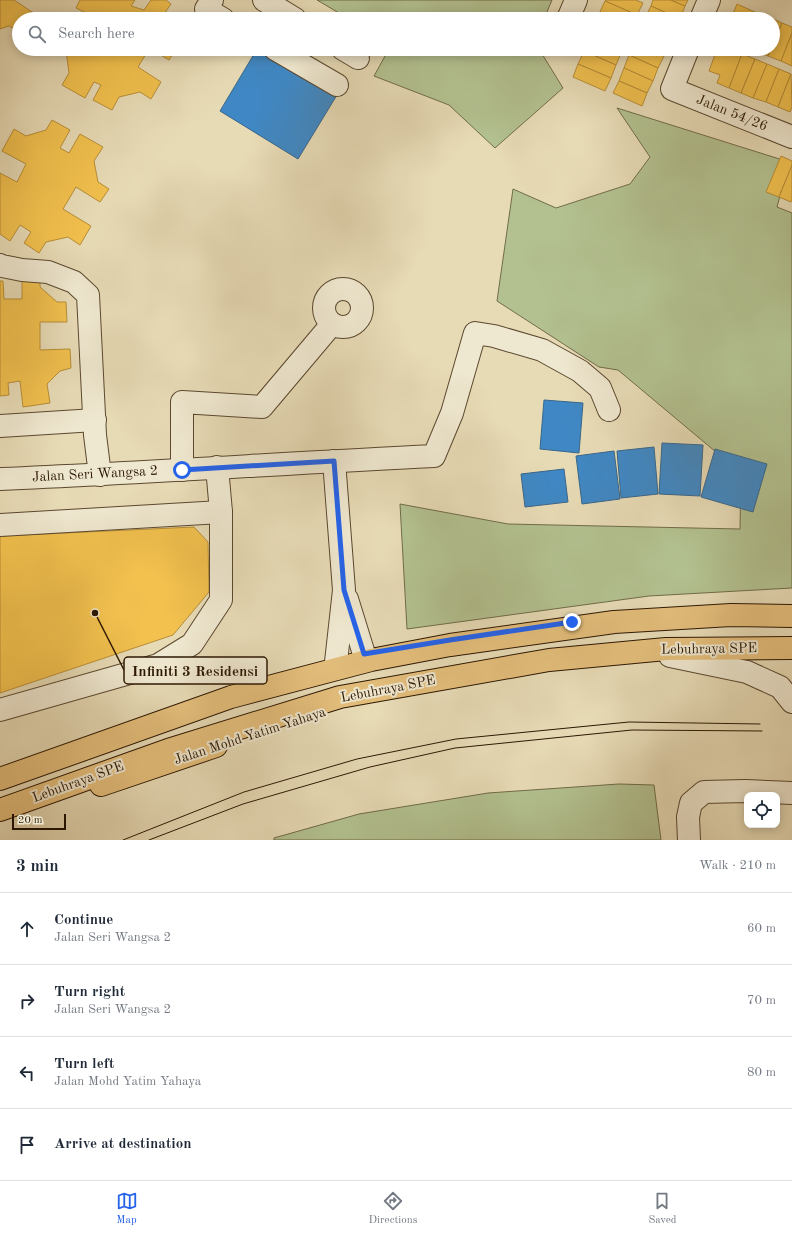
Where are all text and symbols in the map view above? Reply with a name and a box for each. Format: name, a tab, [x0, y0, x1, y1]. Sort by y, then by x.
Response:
search box	[12, 12, 780, 56]
icon: search	[26, 23, 48, 45]
text: Search here	[58, 27, 135, 42]
street label: Jalan 54/26	[694, 92, 770, 134]
route start	[173, 461, 191, 479]
street label: Jalan Seri Wangsa 2	[32, 464, 158, 484]
route end	[563, 613, 581, 631]
street label: Lebuhraya SPE	[661, 641, 757, 657]
callout: Infiniti 3 Residensi	[124, 657, 267, 684]
text: Infiniti 3 Residensi	[132, 665, 258, 680]
street label: Lebuhraya SPE	[339, 673, 437, 705]
street label: Jalan Mohd Yatim Yahaya	[172, 705, 328, 767]
street label: Lebuhraya SPE	[30, 759, 126, 805]
map controls	[744, 792, 780, 828]
button: locate	[744, 792, 780, 828]
scale bar	[12, 812, 66, 831]
text: 20 m	[18, 815, 43, 826]
text: 3 min	[16, 858, 59, 875]
text: Walk · 210 m	[699, 859, 776, 872]
text: Continue	[54, 913, 113, 928]
icon: ahead	[16, 918, 38, 940]
text: 60 m	[747, 922, 776, 935]
text: Jalan Seri Wangsa 2	[54, 931, 171, 944]
text: Turn right	[54, 985, 125, 1000]
icon: right	[16, 990, 38, 1012]
text: 70 m	[747, 994, 776, 1007]
text: Jalan Seri Wangsa 2	[54, 1003, 171, 1016]
text: Turn left	[54, 1057, 114, 1072]
icon: left	[16, 1062, 38, 1084]
text: 80 m	[747, 1066, 776, 1079]
text: Jalan Mohd Yatim Yahaya	[54, 1075, 201, 1088]
icon: arrive	[16, 1134, 38, 1156]
text: Arrive at destination	[54, 1137, 192, 1152]
tab: Map	[116, 1190, 138, 1228]
tab: Directions	[369, 1190, 417, 1228]
tab: Saved	[648, 1190, 676, 1228]

